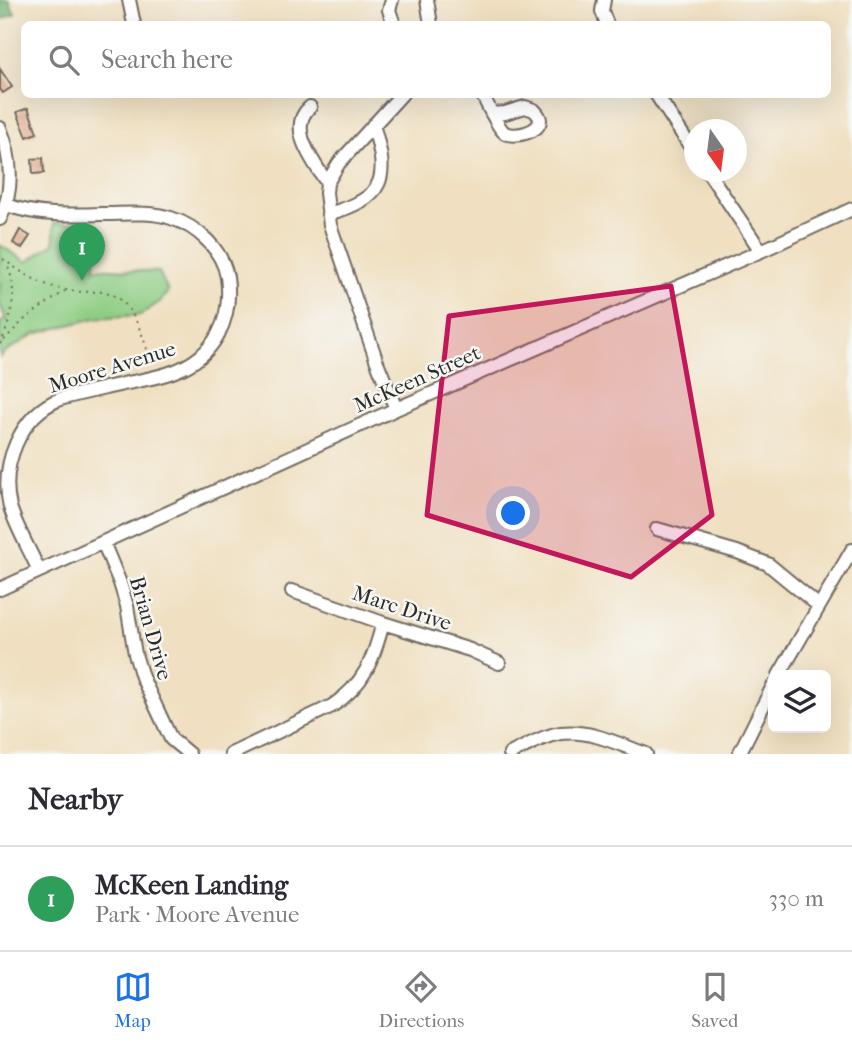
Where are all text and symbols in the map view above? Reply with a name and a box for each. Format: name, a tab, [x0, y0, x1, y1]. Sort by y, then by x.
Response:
search box	[21, 21, 831, 98]
icon: search	[45, 41, 83, 79]
text: Search here	[101, 44, 233, 75]
north arrow	[684, 119, 747, 182]
pin: 1	[59, 223, 105, 281]
street label: Moore Avenue	[46, 336, 178, 398]
street label: McKeen Street	[350, 340, 484, 418]
your location	[496, 496, 530, 530]
street label: Brian Drive	[125, 574, 177, 682]
street label: Marc Drive	[349, 581, 455, 635]
map controls	[768, 670, 831, 733]
button: layers	[768, 670, 831, 733]
text: Nearby	[28, 782, 123, 817]
text: McKeen Landing	[95, 870, 288, 901]
text: 1	[47, 885, 55, 912]
text: 330 m	[768, 885, 824, 912]
text: Park · Moore Avenue	[95, 901, 299, 928]
tab: Map	[114, 968, 152, 1032]
tab: Directions	[379, 968, 464, 1032]
tab: Saved	[691, 968, 738, 1032]

